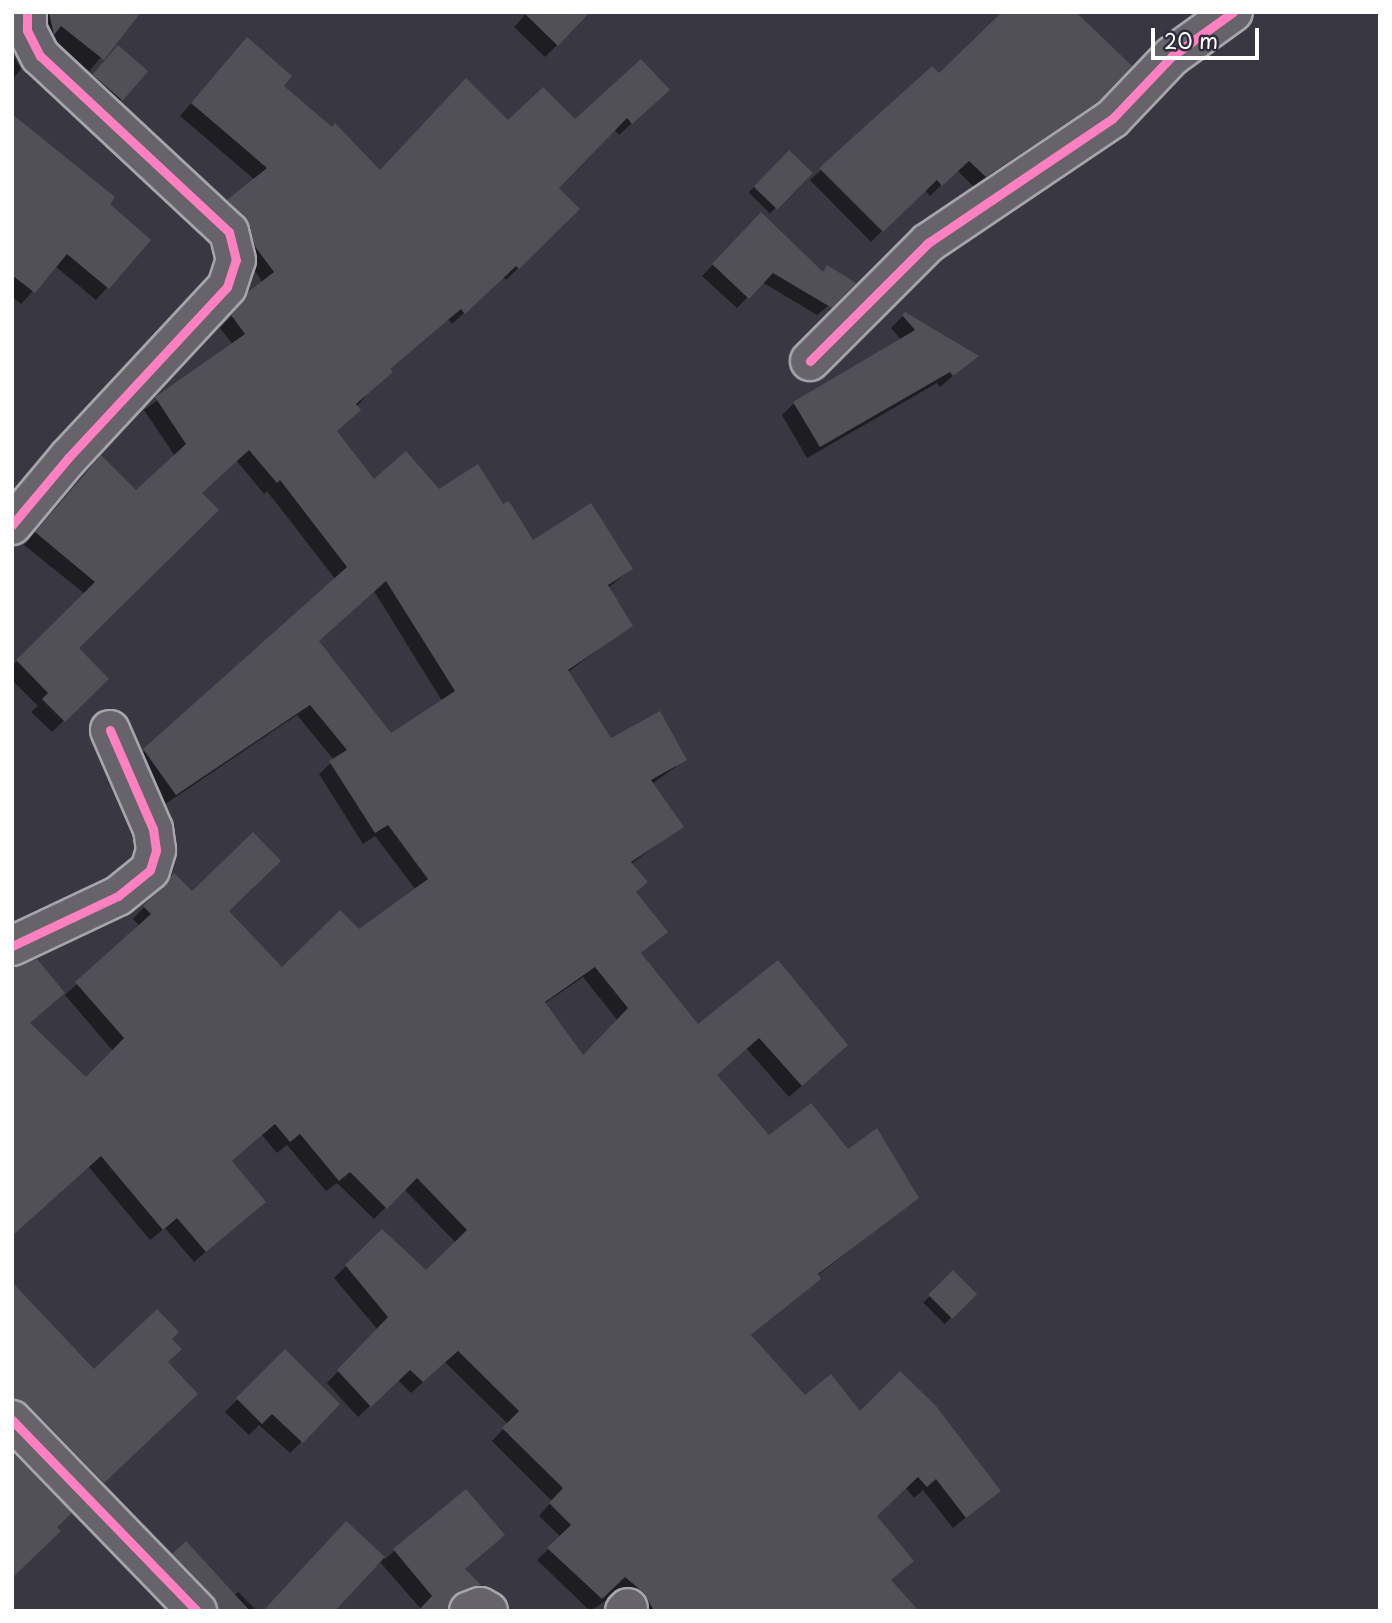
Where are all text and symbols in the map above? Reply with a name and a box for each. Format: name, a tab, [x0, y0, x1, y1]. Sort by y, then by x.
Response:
scale bar	[1154, 14, 1262, 58]
text: 20 m	[1164, 24, 1218, 56]

